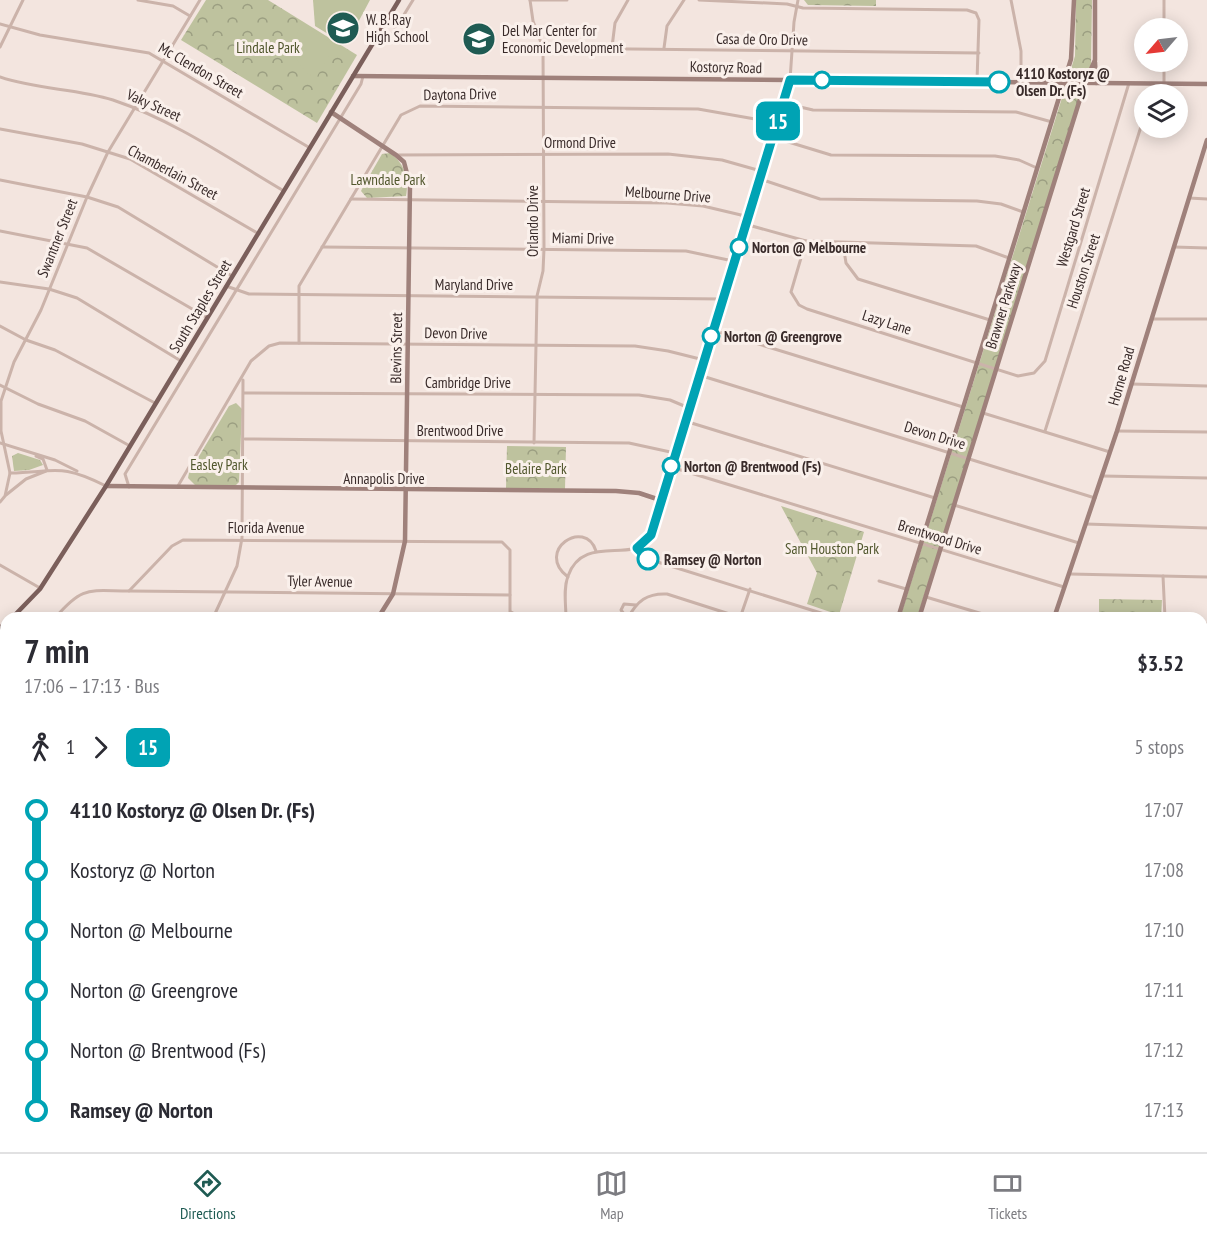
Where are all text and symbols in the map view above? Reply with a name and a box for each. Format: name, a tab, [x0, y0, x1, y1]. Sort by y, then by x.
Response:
school or university icon: W. B. Ray High School	[325, 10, 361, 46]
place label: W. B. Ray High School	[366, 10, 429, 46]
north arrow	[1134, 18, 1188, 72]
map controls	[1134, 18, 1188, 138]
school or university icon: Del Mar Center for Economic Development	[461, 21, 497, 57]
place label: Del Mar Center for Economic Development	[502, 21, 623, 57]
street label: Casa de Oro Drive	[716, 29, 808, 49]
street label: Mc Clendon Street	[155, 38, 247, 102]
park label: Lindale Park	[236, 38, 300, 57]
street label: Kostoryz Road	[690, 57, 762, 77]
place label: 4110 Kostoryz @ Olsen Dr. (Fs)	[1016, 64, 1110, 100]
unlabelled marker	[813, 71, 831, 89]
marker: 4110 Kostoryz @ Olsen Dr. (Fs)	[988, 71, 1010, 93]
street label: Vaky Street	[123, 84, 184, 125]
street label: Daytona Drive	[423, 84, 497, 104]
button: layers	[1134, 84, 1188, 138]
line badge: 15	[751, 102, 805, 140]
text: 15	[768, 108, 788, 135]
street label: Ormond Drive	[544, 133, 616, 152]
street label: Chamberlain Street	[125, 140, 221, 204]
park label: Lawndale Park	[350, 170, 426, 189]
street label: Melbourne Drive	[624, 182, 712, 206]
street label: Orlando Drive	[523, 185, 542, 257]
street label: Westgard Street	[1052, 185, 1094, 269]
street label: Swantner Street	[33, 196, 81, 280]
street label: Miami Drive	[552, 228, 614, 248]
street label: Houston Street	[1062, 231, 1104, 311]
marker: Norton @ Melbourne	[730, 238, 748, 256]
place label: Norton @ Melbourne	[752, 238, 866, 257]
street label: South Staples Street	[165, 256, 235, 356]
street label: Brawner Parkway	[981, 260, 1025, 351]
street label: Maryland Drive	[435, 275, 513, 294]
street label: Lazy Lane	[860, 305, 914, 339]
street label: Blevins Street	[386, 312, 406, 384]
street label: Devon Drive	[424, 323, 488, 343]
marker: Norton @ Greengrove	[702, 327, 720, 345]
place label: Norton @ Greengrove	[724, 327, 842, 346]
street label: Horne Road	[1104, 344, 1138, 408]
street label: Cambridge Drive	[425, 373, 511, 392]
street label: Devon Drive	[902, 417, 968, 453]
street label: Brentwood Drive	[417, 421, 503, 440]
park label: Easley Park	[190, 455, 248, 474]
marker: Norton @ Brentwood (Fs)	[662, 457, 680, 475]
place label: Norton @ Brentwood (Fs)	[684, 457, 822, 476]
park label: Belaire Park	[505, 459, 567, 478]
street label: Annapolis Drive	[343, 469, 425, 488]
street label: Brentwood Drive	[896, 515, 984, 559]
street label: Florida Avenue	[228, 518, 304, 537]
park label: Sam Houston Park	[785, 539, 879, 558]
marker: Ramsey @ Norton	[637, 548, 659, 570]
place label: Ramsey @ Norton	[664, 550, 762, 569]
street label: Tyler Avenue	[287, 571, 353, 591]
text: 7 min	[24, 629, 89, 672]
text: $3.52	[1137, 649, 1184, 677]
text: 17:06 – 17:13 · Bus	[24, 673, 159, 699]
icon: walk	[24, 731, 57, 764]
icon: forward	[84, 731, 117, 764]
text: 1	[66, 734, 75, 760]
text: 15	[138, 734, 158, 761]
text: 5 stops	[1135, 734, 1184, 760]
text: 4110 Kostoryz @ Olsen Dr. (Fs)	[70, 796, 315, 824]
text: 17:07	[1144, 797, 1184, 823]
text: Kostoryz @ Norton	[70, 856, 215, 884]
text: 17:08	[1144, 857, 1184, 883]
text: Norton @ Melbourne	[70, 916, 233, 944]
text: 17:10	[1144, 917, 1184, 943]
text: Norton @ Greengrove	[70, 976, 238, 1004]
text: 17:11	[1144, 977, 1184, 1003]
text: Norton @ Brentwood (Fs)	[70, 1036, 265, 1064]
text: 17:12	[1144, 1037, 1184, 1063]
text: Ramsey @ Norton	[70, 1096, 213, 1124]
text: 17:13	[1144, 1097, 1184, 1123]
tab: Directions	[180, 1167, 236, 1223]
tab: Map	[595, 1167, 628, 1223]
tab: Tickets	[988, 1167, 1027, 1223]

